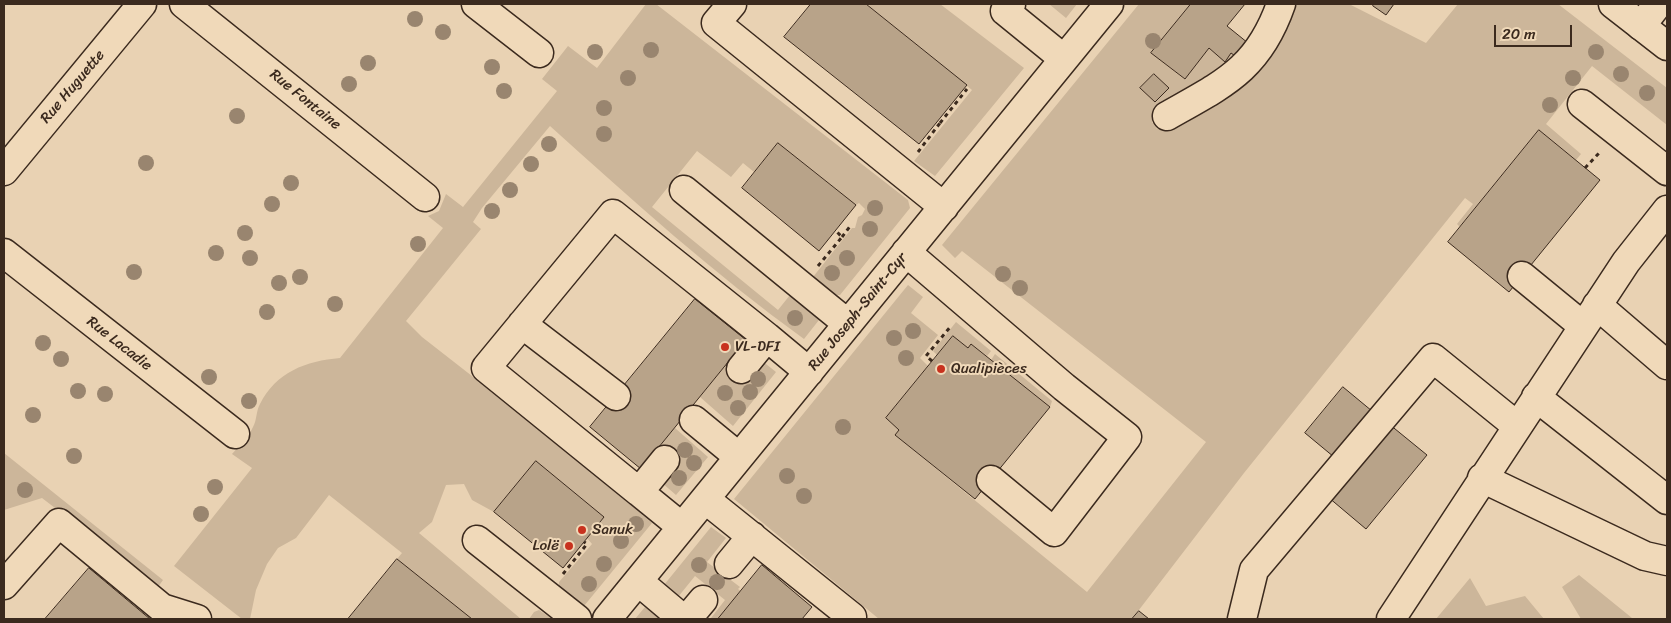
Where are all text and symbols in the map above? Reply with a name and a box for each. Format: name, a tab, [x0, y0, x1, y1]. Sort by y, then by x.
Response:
scale bar	[1496, 15, 1574, 47]
text: 20 m	[1502, 21, 1536, 47]
street label: Rue Huguette	[37, 47, 109, 127]
street label: Rue Fontaine	[266, 66, 344, 134]
street label: Rue Joseph-Saint-Cyr	[805, 249, 911, 375]
street label: Rue Lacadie	[83, 313, 155, 375]
place label: VL-DFI	[735, 338, 780, 356]
marker: VL-DFI	[719, 341, 731, 353]
place label: Qualipièces	[951, 360, 1027, 378]
marker: Qualipièces	[935, 363, 947, 375]
place label: Sanuk	[592, 521, 633, 539]
marker: Sanuk	[576, 524, 588, 536]
place label: Lolë	[532, 537, 559, 555]
marker: Lolë	[563, 540, 575, 552]

